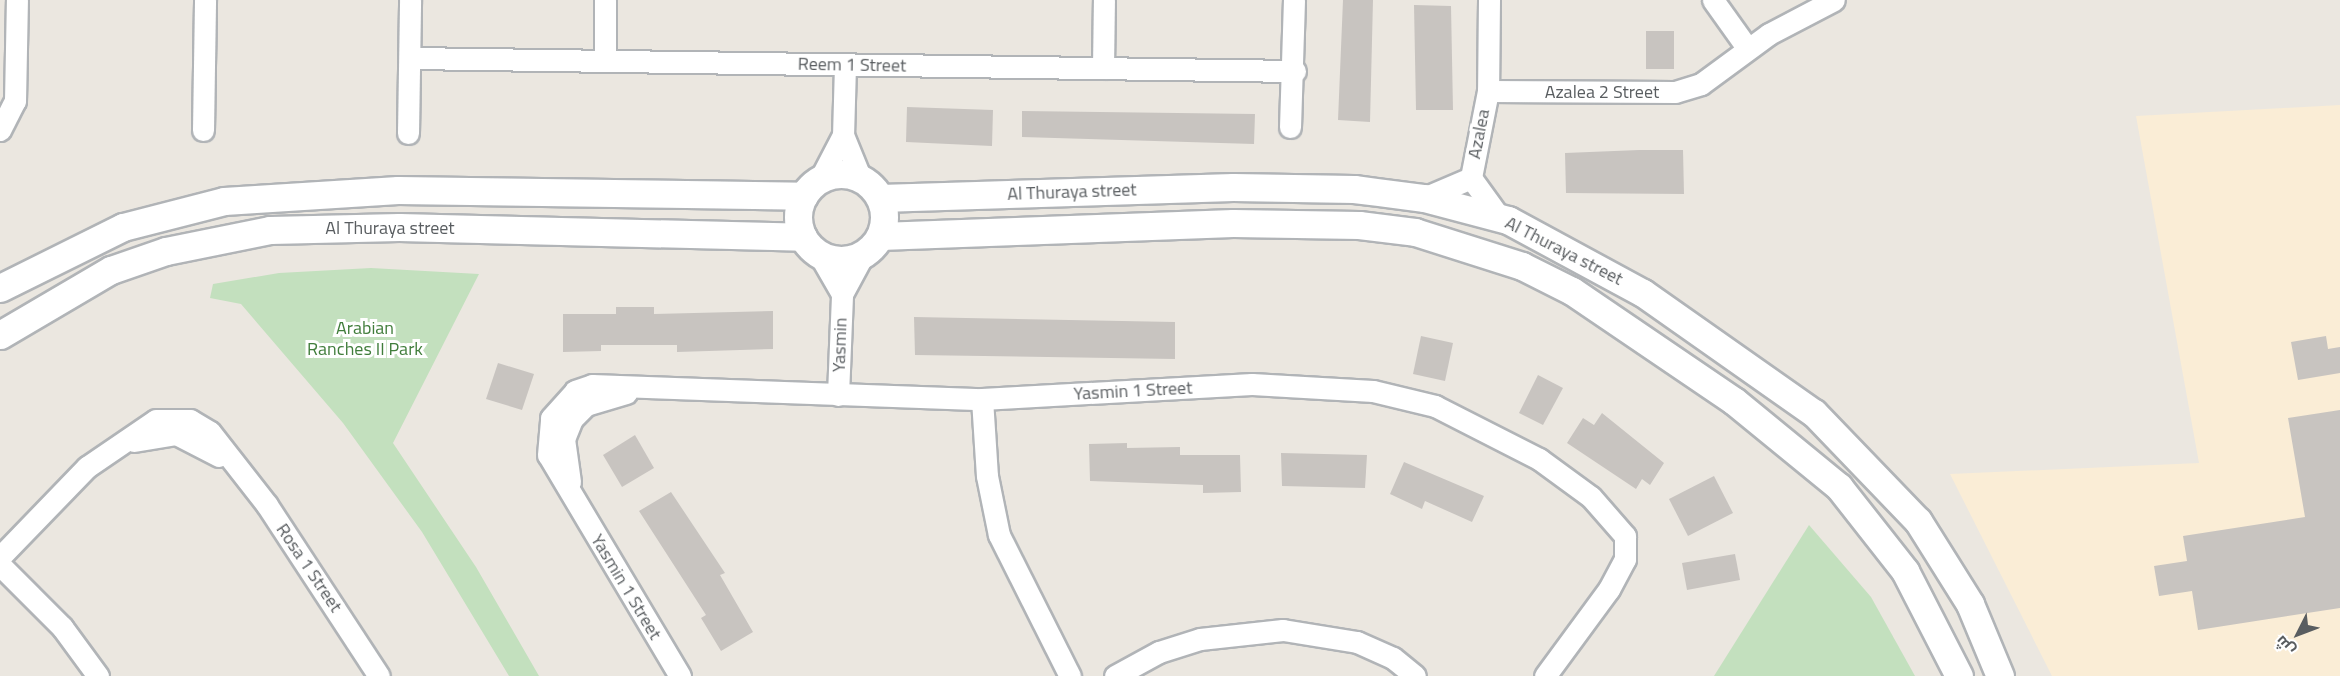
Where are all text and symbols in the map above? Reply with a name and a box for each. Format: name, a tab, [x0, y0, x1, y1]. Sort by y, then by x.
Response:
street label: Reem 1 Street	[798, 53, 906, 77]
street label: Azalea 2 Street	[1545, 81, 1659, 103]
street label: Azalea	[1464, 107, 1494, 161]
street label: Al Thuraya street	[1007, 179, 1137, 205]
street label: Al Thuraya street	[1501, 212, 1627, 290]
street label: Al Thuraya street	[325, 217, 455, 239]
street label: Yasmin	[828, 317, 852, 373]
park label: Arabian Ranches II Park	[307, 318, 423, 360]
street label: Yasmin 1 Street	[1073, 377, 1193, 405]
street label: Rosa 1 Street	[271, 520, 347, 616]
street label: Yasmin 1 Street	[586, 530, 666, 644]
north arrow	[2268, 604, 2328, 664]
text: ش	[2269, 630, 2300, 662]

